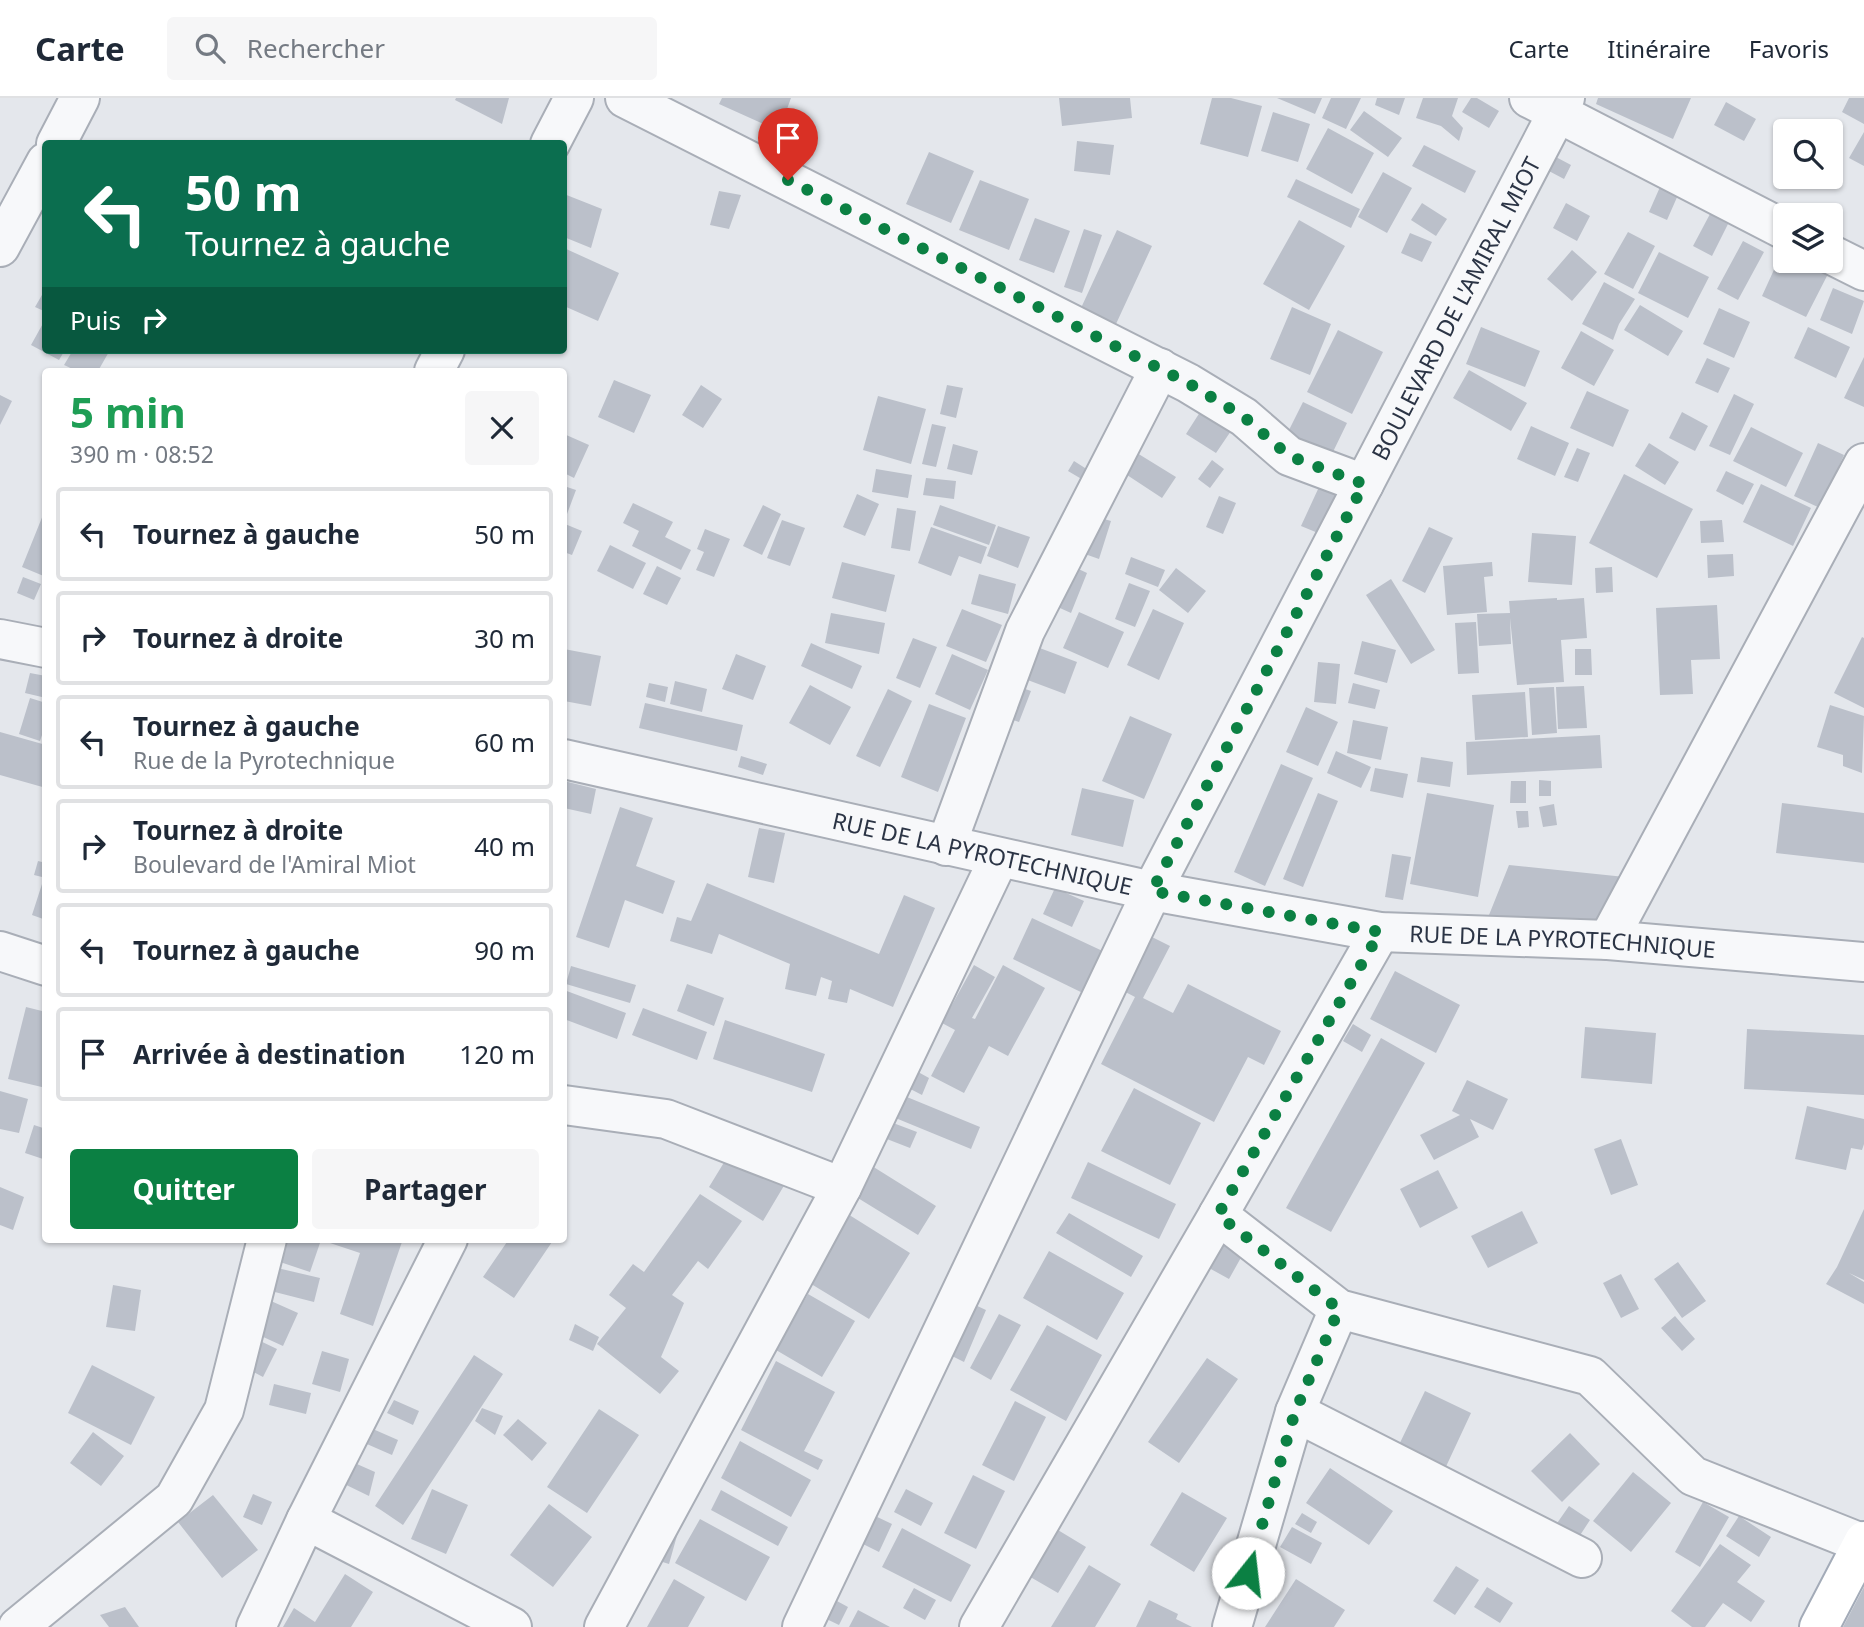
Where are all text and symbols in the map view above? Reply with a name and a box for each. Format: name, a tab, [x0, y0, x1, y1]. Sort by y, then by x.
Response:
search box	[167, 17, 657, 80]
text: Carte	[35, 26, 125, 71]
icon: search	[191, 29, 229, 67]
text: Rechercher	[247, 30, 385, 66]
text: Carte	[1509, 32, 1569, 65]
text: Itinéraire	[1607, 32, 1711, 65]
text: Favoris	[1749, 32, 1829, 65]
pin	[758, 108, 818, 180]
icon: arrive	[769, 119, 807, 157]
map controls	[1773, 119, 1843, 273]
button: search	[1773, 119, 1843, 189]
street label: BOULEVARD DE L'AMIRAL MIOT	[1363, 151, 1548, 466]
text: 50 m	[185, 159, 302, 225]
icon: left	[70, 168, 161, 259]
button: layers	[1773, 203, 1843, 273]
text: Tournez à gauche	[185, 222, 451, 265]
icon: right	[135, 301, 173, 339]
text: Puis	[70, 302, 121, 338]
text: 5 min	[70, 383, 186, 440]
button: close	[465, 391, 539, 465]
text: 390 m · 08:52	[70, 438, 214, 470]
icon: left	[74, 515, 112, 553]
text: Tournez à gauche	[133, 516, 360, 552]
text: 50 m	[474, 516, 535, 552]
icon: right	[74, 619, 112, 657]
text: Tournez à droite	[133, 620, 343, 656]
text: 30 m	[474, 620, 535, 656]
text: Tournez à gauche	[133, 708, 360, 744]
icon: left	[74, 723, 112, 761]
text: 60 m	[474, 724, 535, 760]
text: Rue de la Pyrotechnique	[133, 744, 395, 776]
street label: RUE DE LA PYROTECHNIQUE	[829, 804, 1136, 902]
text: Tournez à droite	[133, 812, 343, 848]
icon: right	[74, 827, 112, 865]
text: 40 m	[474, 828, 535, 864]
text: Boulevard de l'Amiral Miot	[133, 848, 416, 880]
street label: RUE DE LA PYROTECHNIQUE	[1409, 917, 1717, 965]
icon: left	[74, 931, 112, 969]
text: Tournez à gauche	[133, 932, 360, 968]
text: 90 m	[474, 932, 535, 968]
icon: arrive	[74, 1035, 112, 1073]
text: Arrivée à destination	[133, 1036, 406, 1072]
text: 120 m	[459, 1036, 535, 1072]
button: Quitter	[70, 1149, 298, 1229]
button: Partager	[312, 1149, 539, 1229]
position arrow	[1211, 1536, 1285, 1610]

